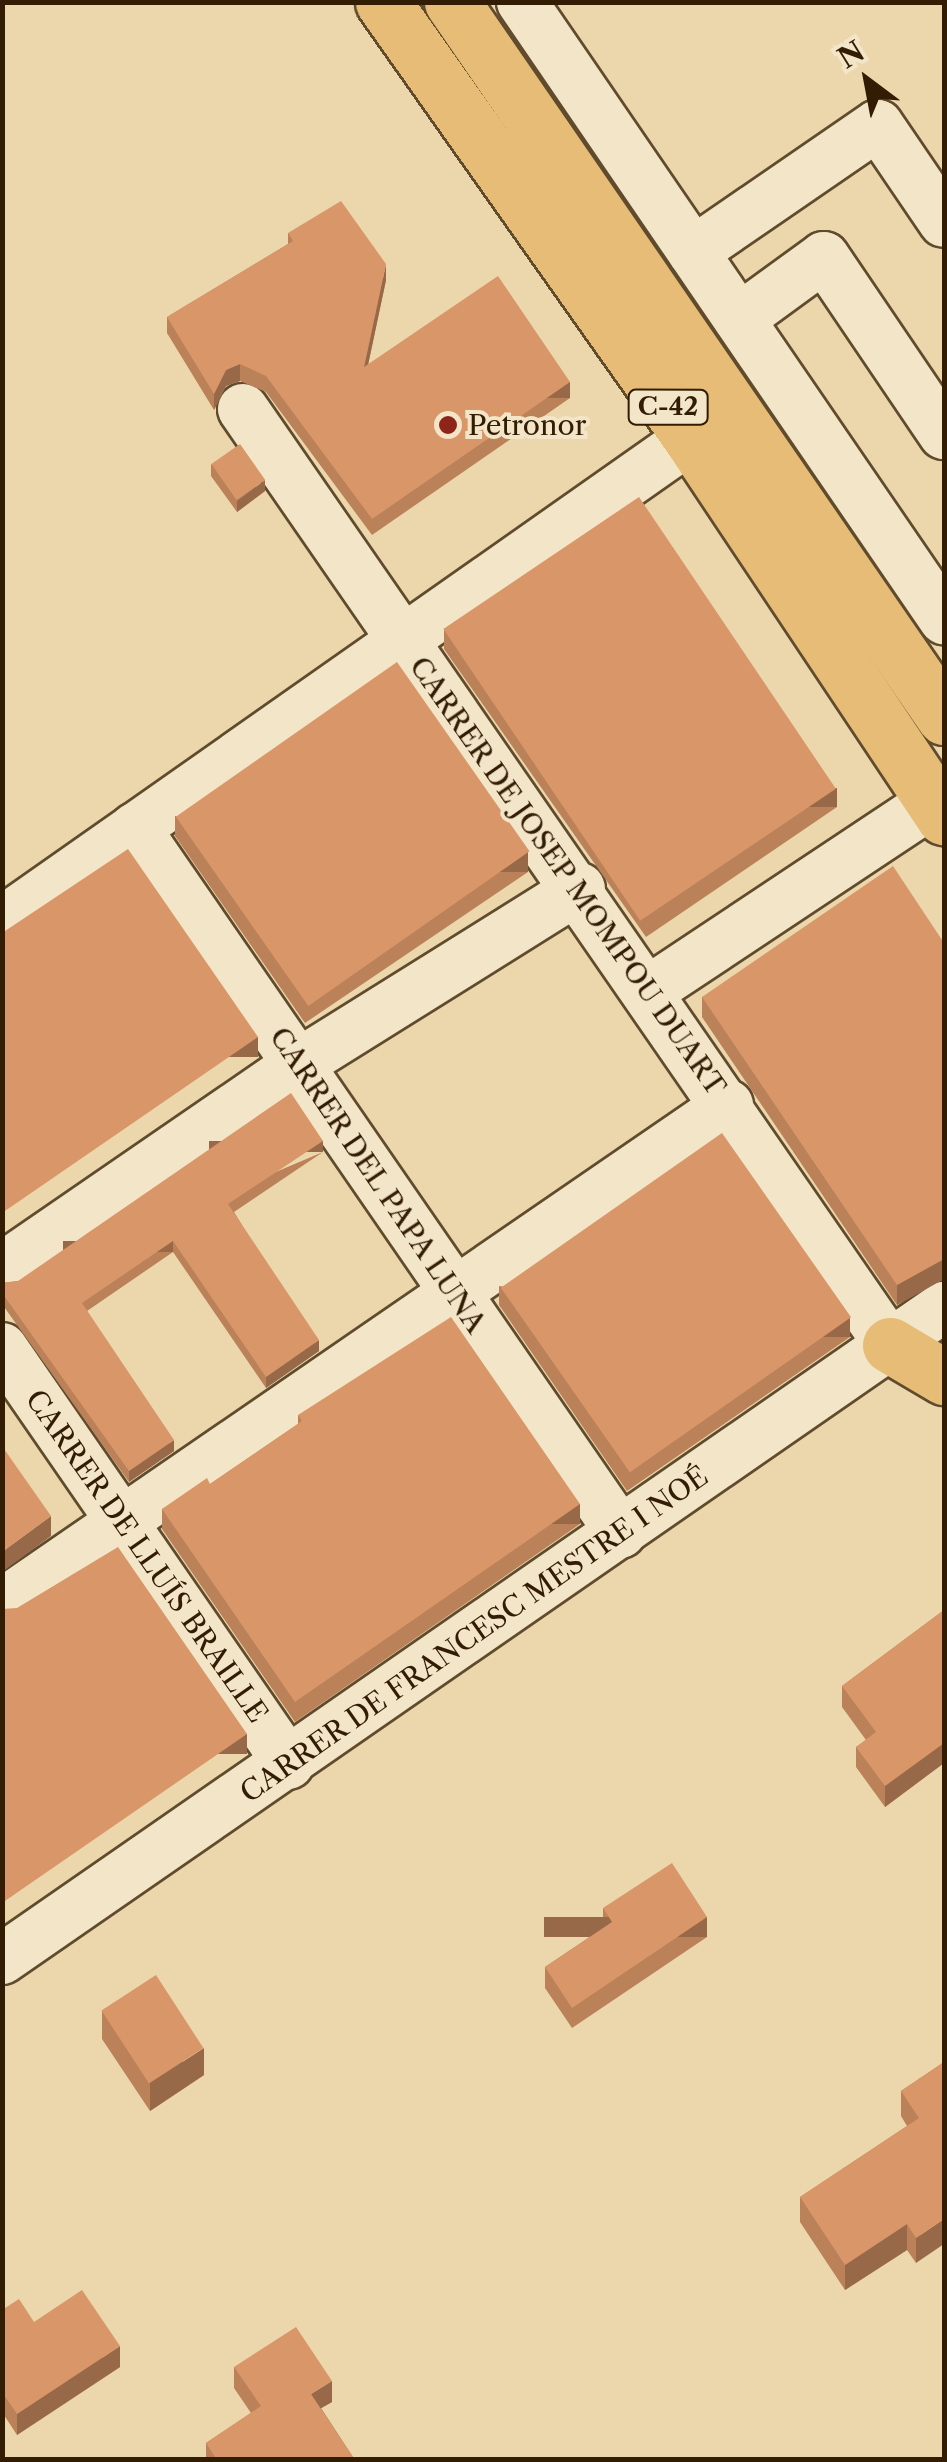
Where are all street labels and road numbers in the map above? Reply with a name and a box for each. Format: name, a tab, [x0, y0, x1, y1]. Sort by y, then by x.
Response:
road number: C-42	[626, 387, 710, 427]
street label: CARRER DE JOSEP MOMPOU DUART	[402, 649, 734, 1103]
street label: CARRER DEL PAPA LUNA	[262, 1020, 494, 1340]
street label: CARRER DE LLUÍS BRAILLE	[19, 1383, 275, 1729]
street label: CARRER DE FRANCESC MESTRE I NOÉ	[233, 1458, 715, 1810]

